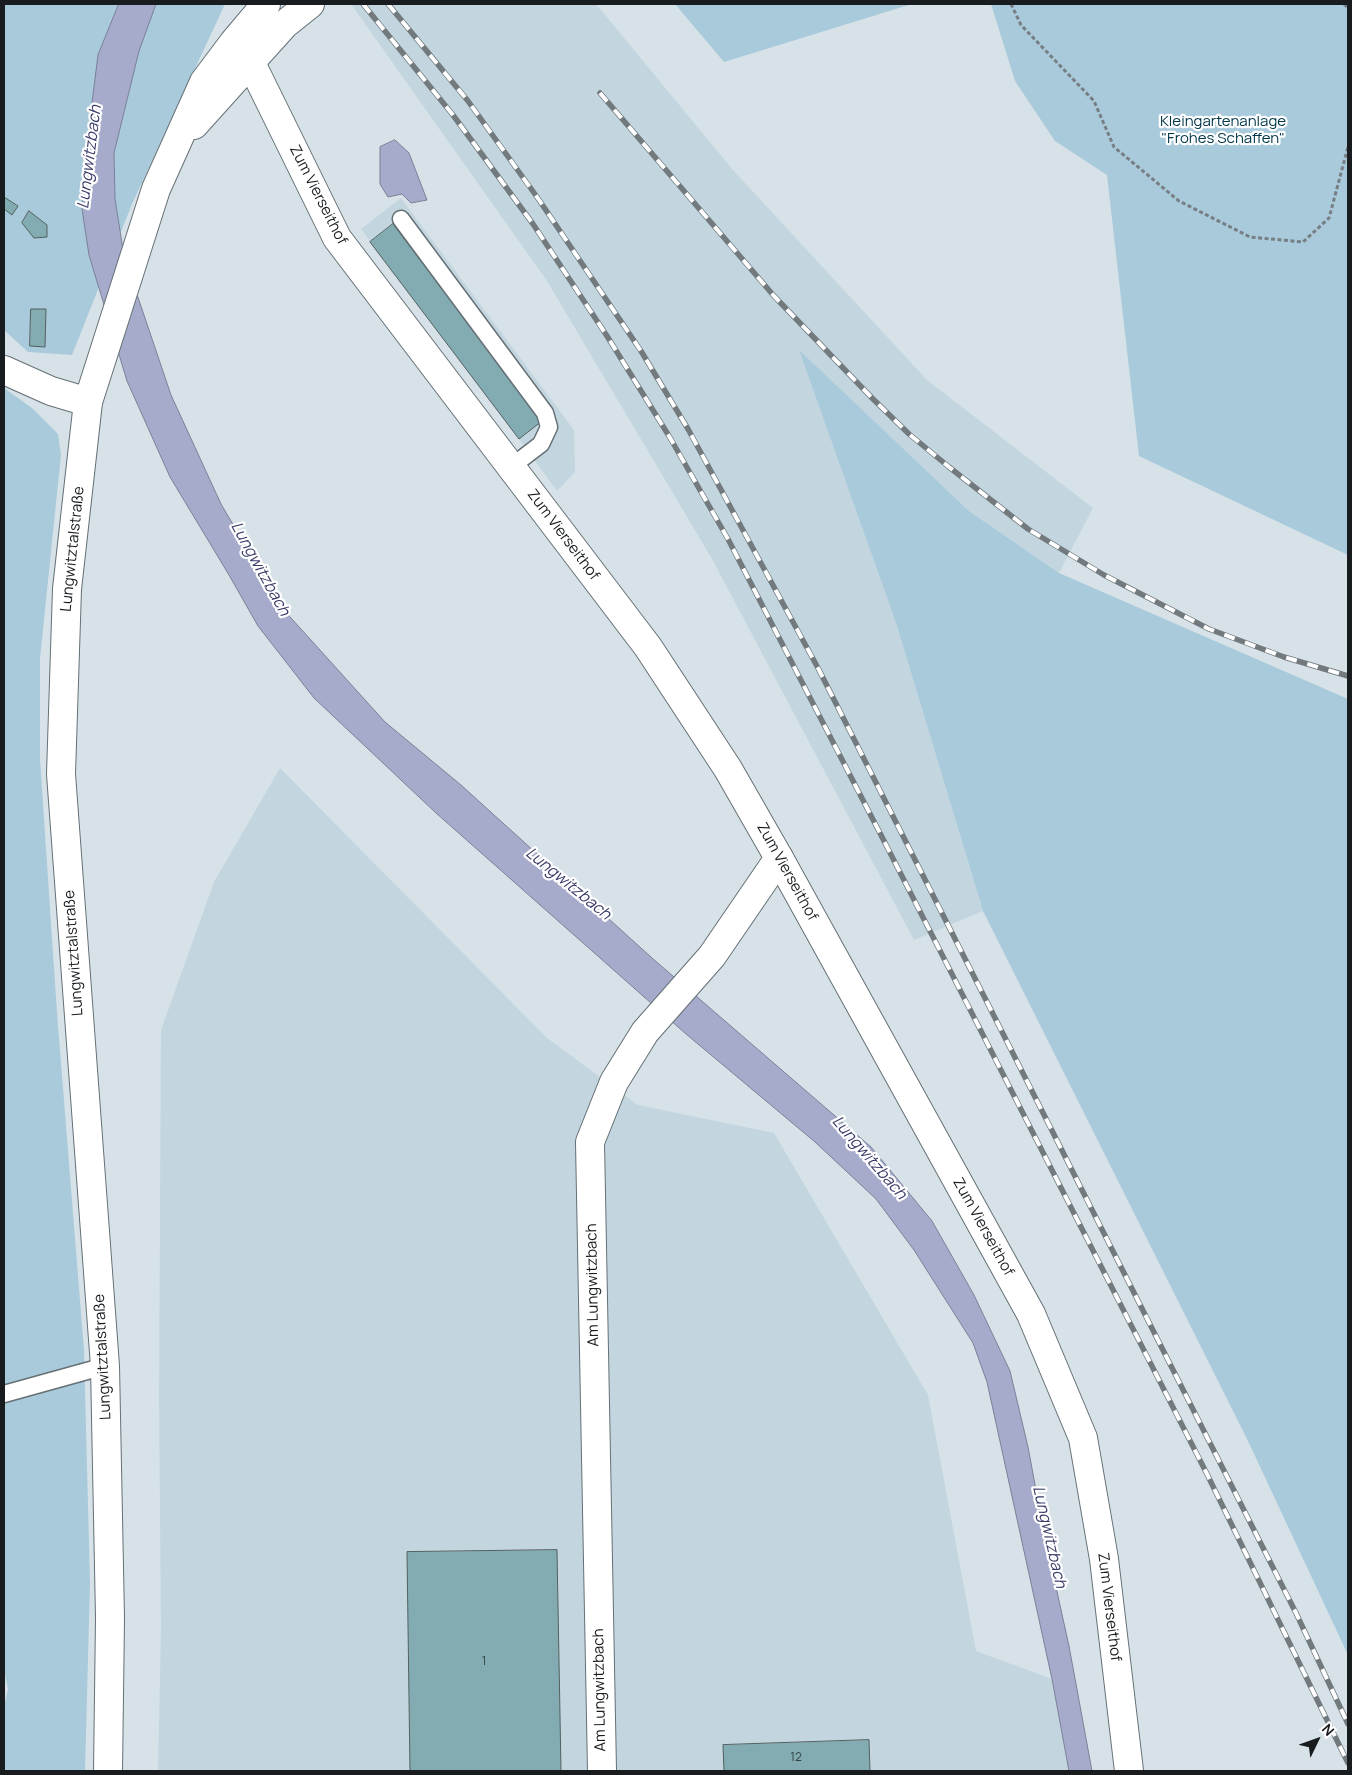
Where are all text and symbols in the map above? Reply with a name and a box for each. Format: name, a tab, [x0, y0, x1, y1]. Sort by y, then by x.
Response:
water label: Lungwitzbach	[74, 104, 106, 210]
park label: Kleingartenanlage "Frohes Schaffen"	[1160, 113, 1286, 148]
street label: Zum Vierseithof	[285, 142, 351, 248]
street label: Lungwitztalstraße	[57, 485, 89, 613]
street label: Zum Vierseithof	[523, 486, 603, 584]
water label: Lungwitzbach	[226, 519, 294, 619]
street label: Zum Vierseithof	[753, 820, 821, 924]
water label: Lungwitzbach	[521, 844, 615, 924]
street label: Lungwitztalstraße	[61, 889, 87, 1017]
water label: Lungwitzbach	[828, 1112, 910, 1204]
street label: Zum Vierseithof	[949, 1175, 1017, 1279]
street label: Am Lungwitzbach	[583, 1223, 603, 1347]
street label: Lungwitztalstraße	[91, 1293, 115, 1421]
water label: Lungwitzbach	[1028, 1484, 1070, 1590]
street label: Zum Vierseithof	[1093, 1552, 1125, 1662]
street label: Am Lungwitzbach	[590, 1628, 610, 1752]
house number: 1	[482, 1655, 486, 1669]
north arrow	[1292, 1715, 1342, 1765]
text: N	[1318, 1720, 1339, 1740]
house number: 12	[790, 1751, 802, 1765]

